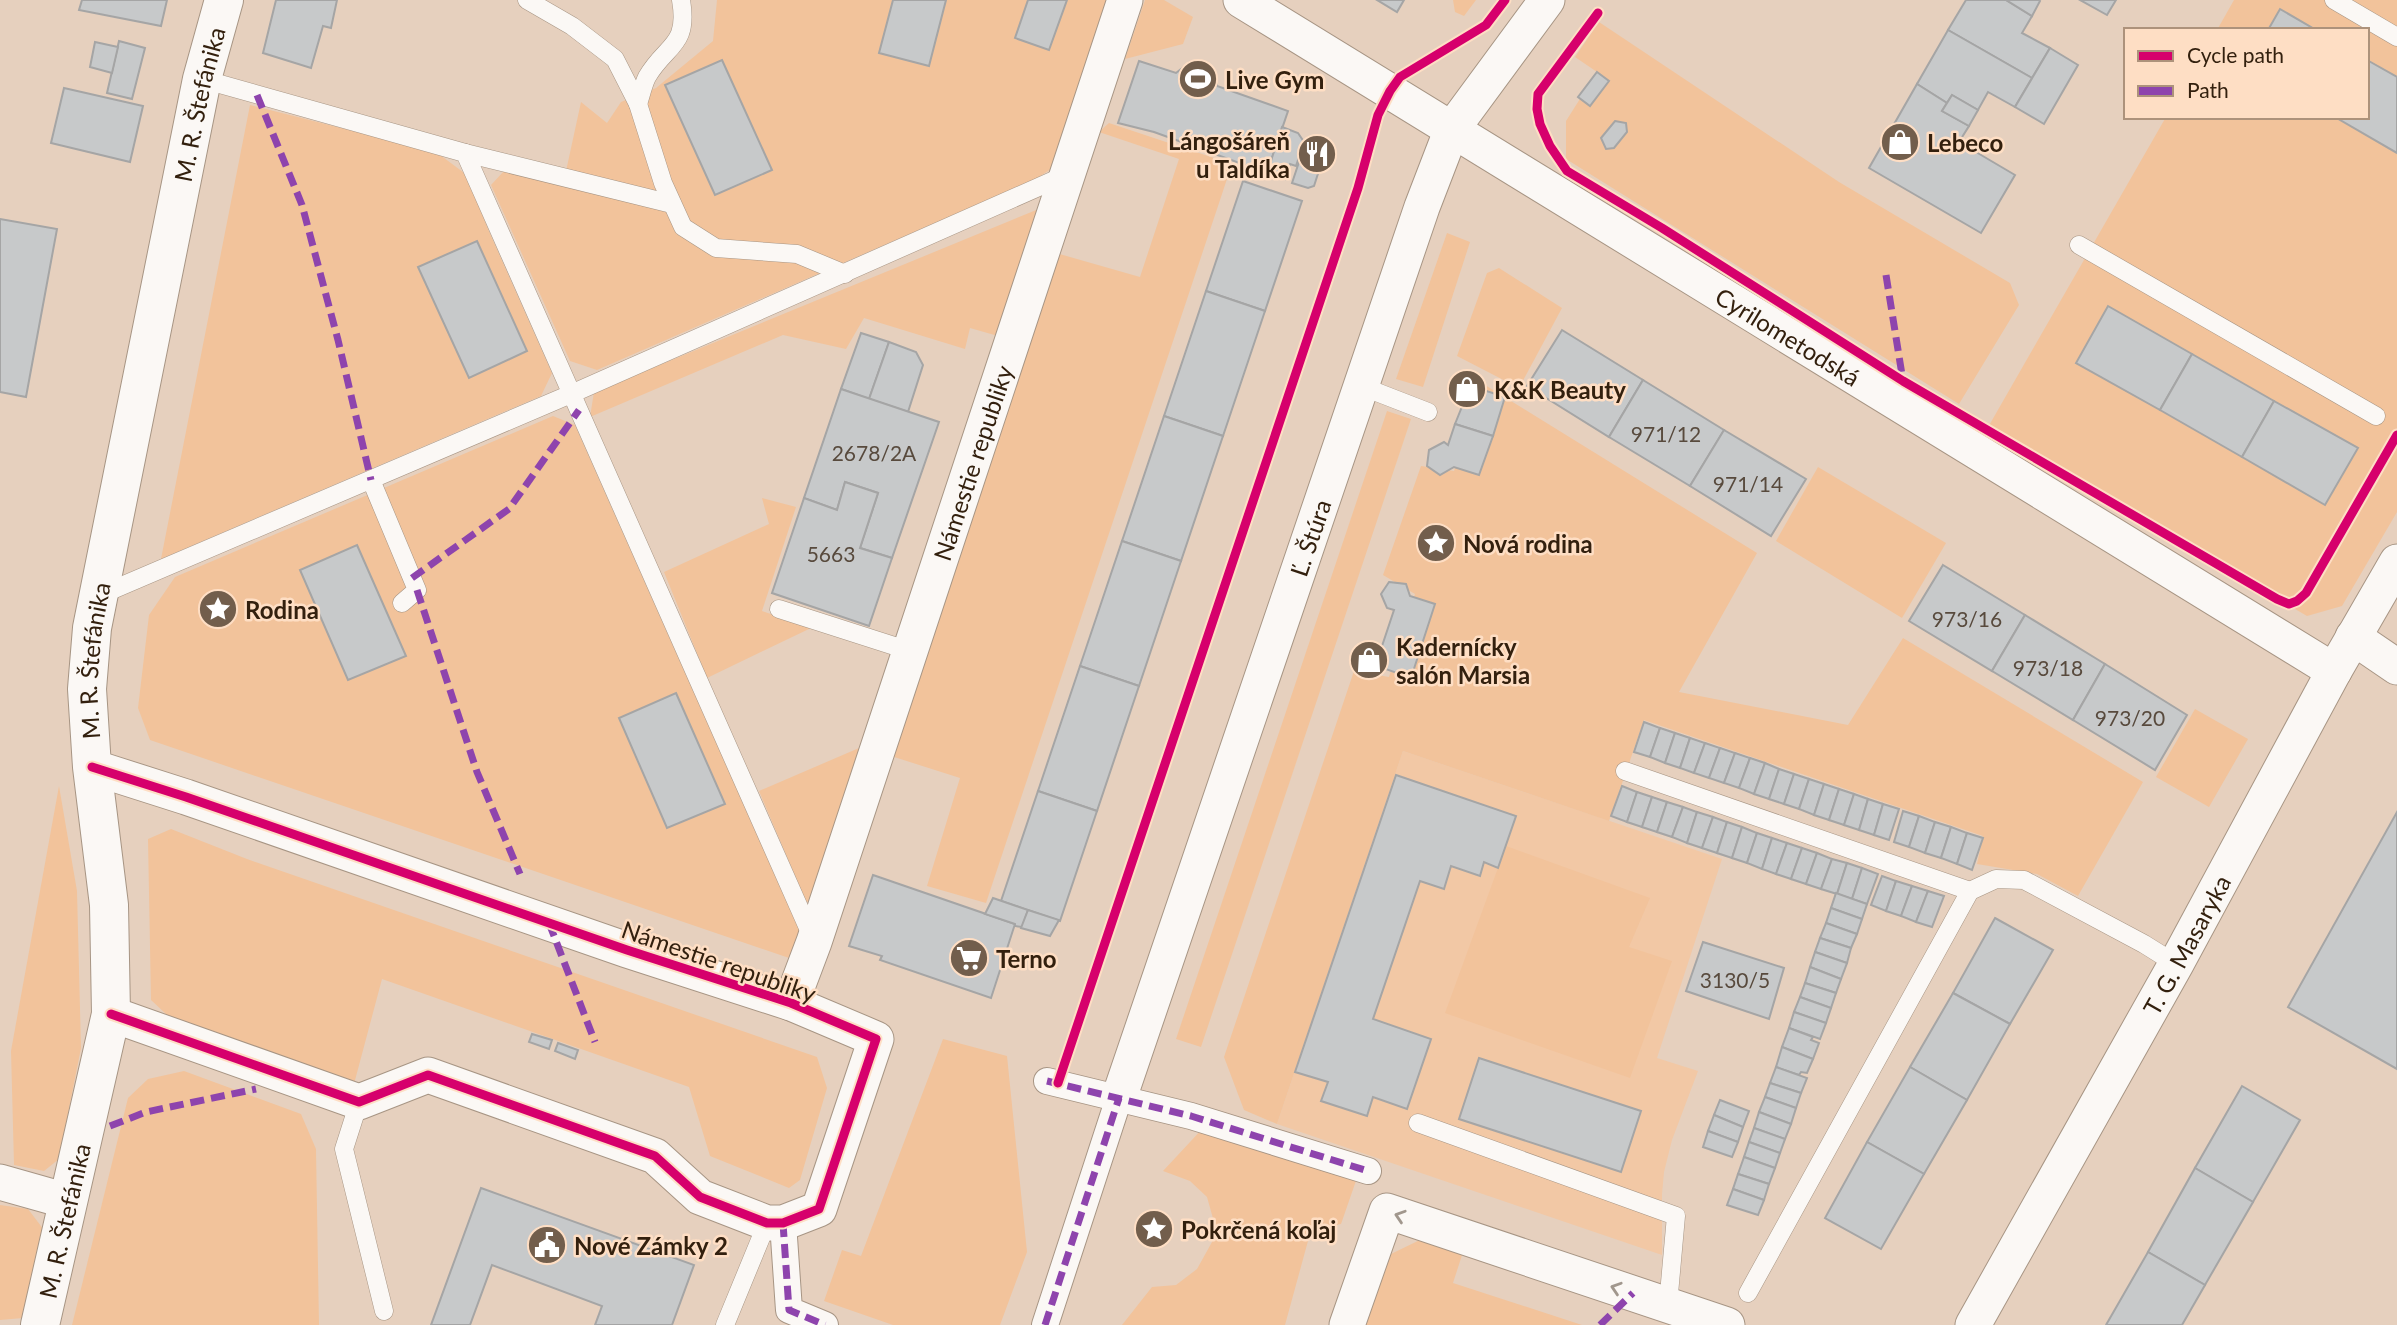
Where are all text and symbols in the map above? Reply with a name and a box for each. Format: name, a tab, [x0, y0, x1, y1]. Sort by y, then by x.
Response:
street label: M. R. Štefánika	[167, 23, 230, 184]
legend	[2124, 28, 2369, 119]
text: Cycle path	[2187, 42, 2284, 67]
sports icon: Live Gym	[1177, 58, 1219, 100]
place label: Live Gym	[1225, 65, 1324, 94]
text: Path	[2187, 77, 2229, 102]
shop icon: Lebeco	[1879, 121, 1921, 163]
place label: Lángošáreň u Taldíka	[1168, 126, 1290, 183]
place label: Lebeco	[1927, 128, 2003, 157]
restaurant icon: Lángošáreň u Taldíka	[1296, 133, 1338, 175]
street label: Cyrilometodská	[1711, 281, 1866, 391]
street label: Námestie republiky	[927, 361, 1018, 564]
shop icon: K&K Beauty	[1446, 368, 1488, 410]
place label: K&K Beauty	[1494, 375, 1626, 404]
house number: 971/12	[1631, 421, 1701, 446]
house number: 2678/2A	[832, 440, 917, 465]
house number: 971/14	[1713, 471, 1783, 496]
street label: Ľ. Štúra	[1283, 495, 1336, 580]
place icon: Nová rodina	[1415, 522, 1457, 564]
place label: Nová rodina	[1463, 529, 1593, 558]
house number: 5663	[807, 541, 855, 566]
street label: M. R. Štefánika	[72, 579, 115, 740]
place icon: Rodina	[197, 588, 239, 630]
place label: Rodina	[245, 595, 319, 624]
house number: 973/16	[1932, 606, 2002, 631]
place label: Kadernícky salón Marsia	[1396, 632, 1530, 689]
shop icon: Kadernícky salón Marsia	[1348, 639, 1390, 681]
house number: 973/18	[2013, 655, 2083, 680]
house number: 973/20	[2095, 705, 2165, 730]
street label: T. G. Masaryka	[2136, 870, 2236, 1020]
street label: Námestie republiky	[618, 914, 821, 1008]
supermarket icon: Terno	[948, 937, 990, 979]
place label: Terno	[996, 944, 1057, 973]
house number: 3130/5	[1700, 967, 1770, 992]
street label: M. R. Štefánika	[32, 1140, 96, 1301]
place icon: Pokrčená koľaj	[1133, 1208, 1175, 1250]
one-way arrow	[1395, 1210, 1407, 1224]
place label: Pokrčená koľaj	[1181, 1215, 1336, 1244]
public building icon: Nové Zámky 2	[526, 1224, 568, 1266]
place label: Nové Zámky 2	[574, 1231, 728, 1260]
one-way arrow	[1610, 1282, 1623, 1296]

